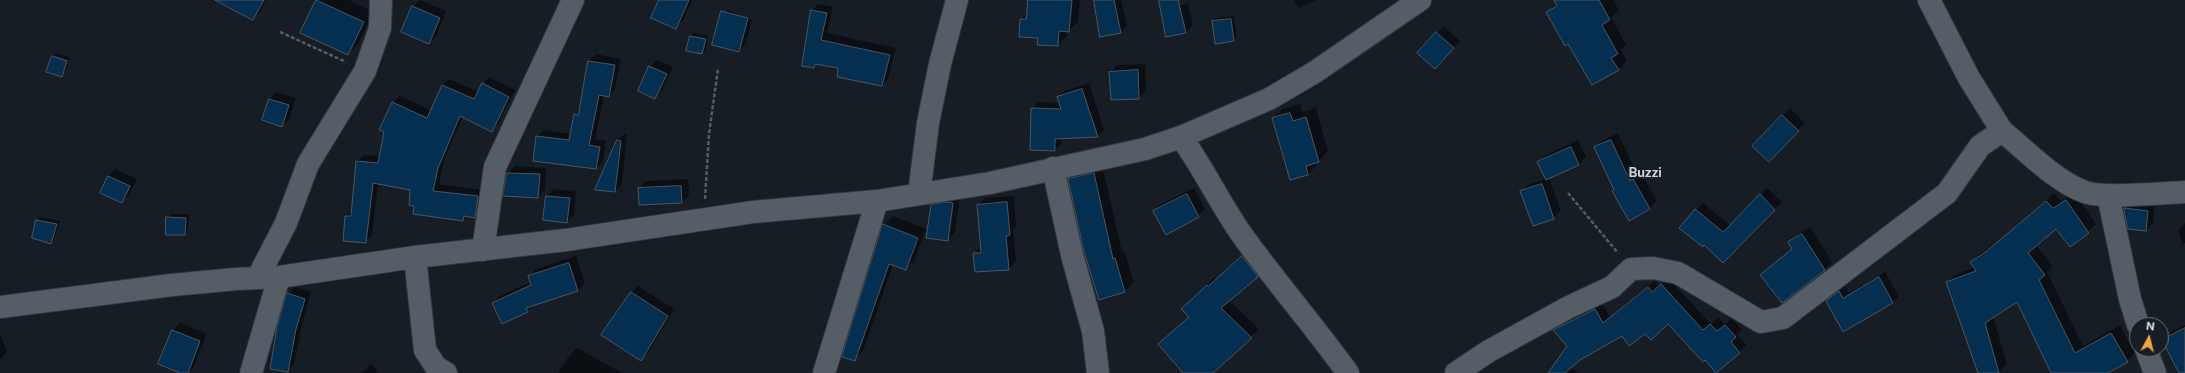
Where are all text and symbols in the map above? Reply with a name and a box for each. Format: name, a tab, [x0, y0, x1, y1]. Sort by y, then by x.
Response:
district label: Buzzi	[1628, 165, 1662, 181]
north arrow	[2129, 317, 2169, 357]
text: N	[2145, 320, 2155, 333]

